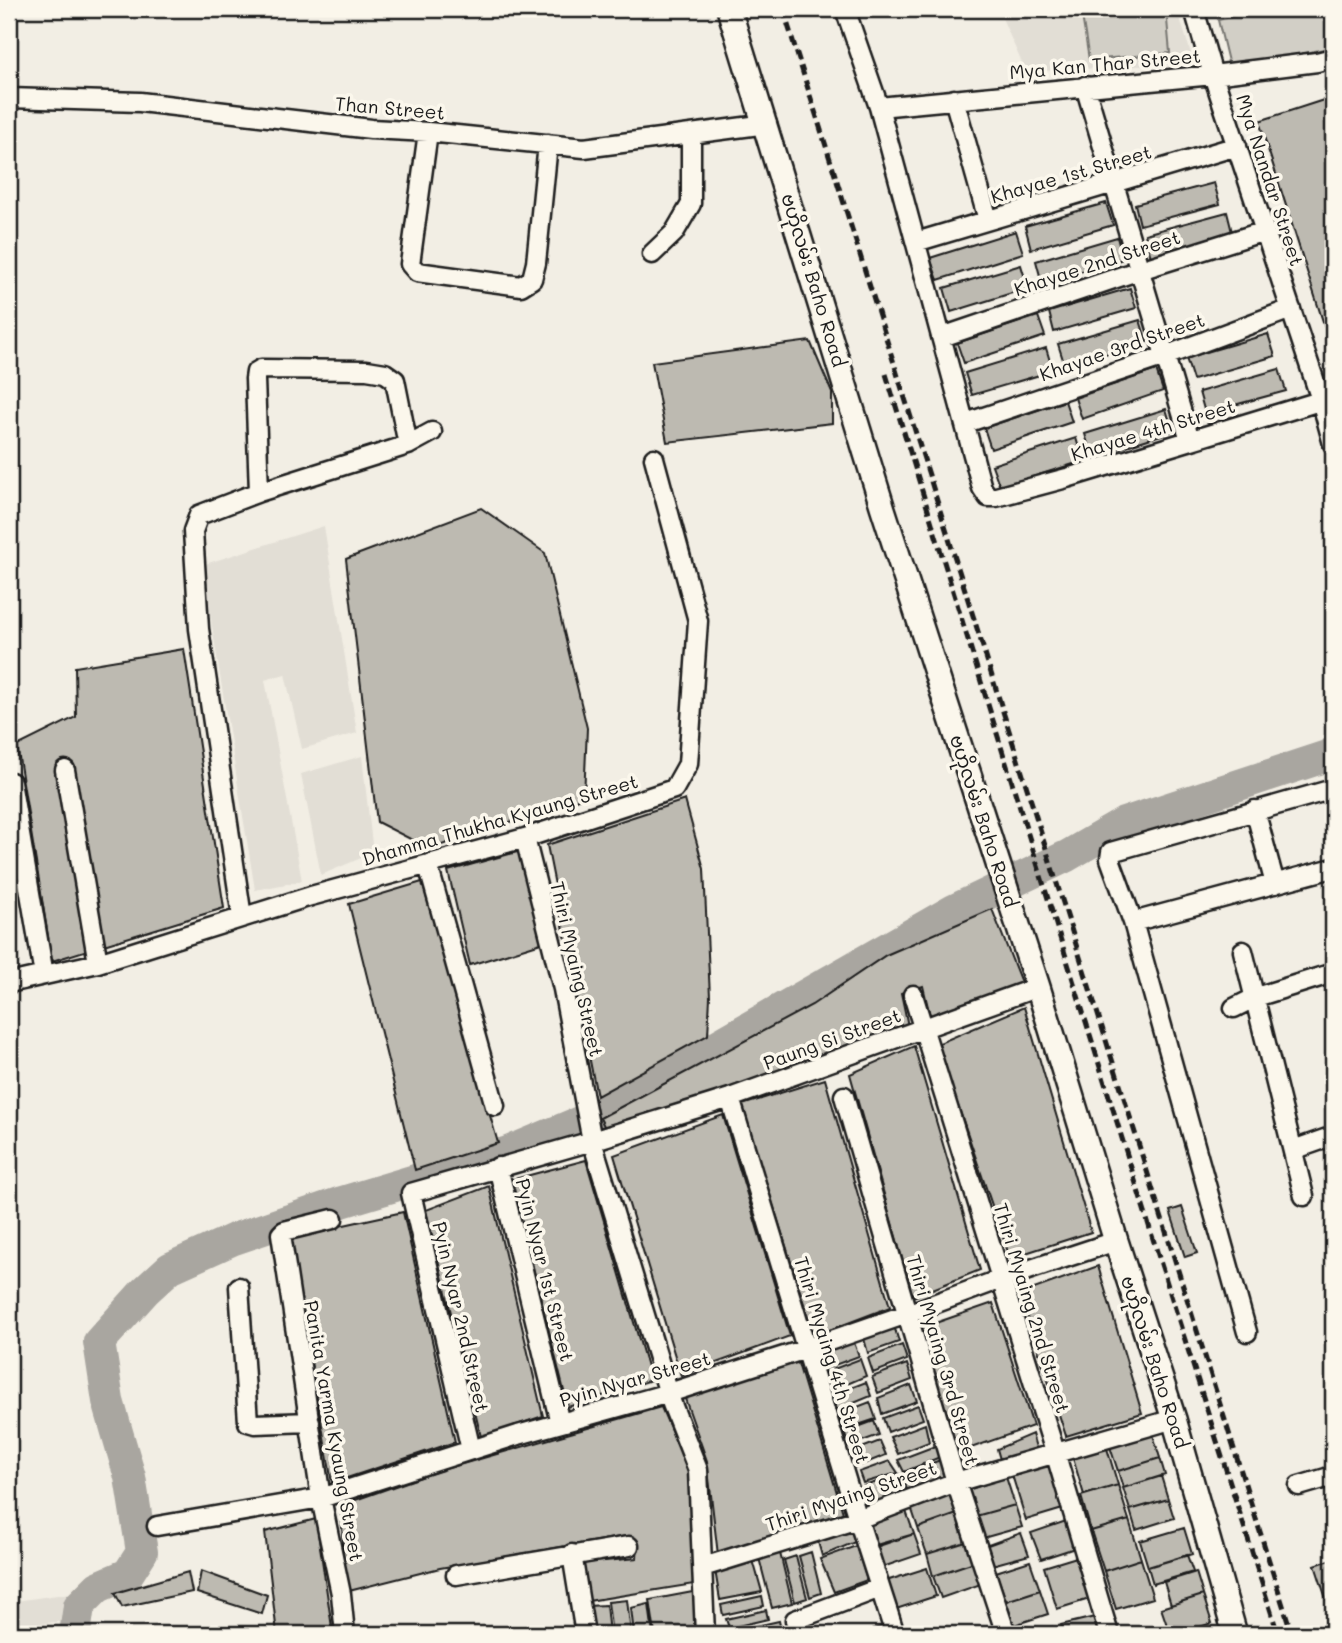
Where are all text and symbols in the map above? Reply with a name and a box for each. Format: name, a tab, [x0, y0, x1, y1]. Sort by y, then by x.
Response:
street label: Mya Kan Thar Street	[1008, 43, 1202, 84]
street label: Than Street	[334, 90, 446, 125]
street label: Mya Nandar Street	[1231, 91, 1310, 269]
street label: Khayae 1st Street	[987, 139, 1154, 208]
street label: ဗဟိုလမ်း Baho Road	[771, 190, 854, 371]
street label: Khayae 2nd Street	[1011, 224, 1183, 301]
street label: Khayae 3rd Street	[1036, 307, 1208, 387]
street label: Khayae 4th Street	[1068, 393, 1238, 466]
street label: ဗဟိုလမ်း Baho Road	[940, 731, 1025, 912]
street label: Dhamma Thukha Kyaung Street	[359, 768, 641, 871]
street label: Thiri Myaing Street	[545, 879, 610, 1059]
street label: Paung Si Street	[760, 1002, 904, 1075]
street label: Pyin Nyar 1st Street	[511, 1176, 580, 1364]
street label: Thiri Myaing 2nd Street	[989, 1200, 1076, 1416]
street label: Pyin Nyar 2nd Street	[427, 1219, 496, 1415]
street label: Thiri Myaing 3rd Street	[901, 1252, 986, 1468]
street label: Thiri Myaing 4th Street	[789, 1253, 876, 1467]
street label: ဗဟိုလမ်း Baho Road	[1111, 1272, 1196, 1453]
street label: Panita Yarma Kyaung Street	[299, 1298, 370, 1563]
street label: Pyin Nyar Street	[557, 1345, 713, 1412]
street label: Thiri Myaing Street	[762, 1455, 940, 1537]

